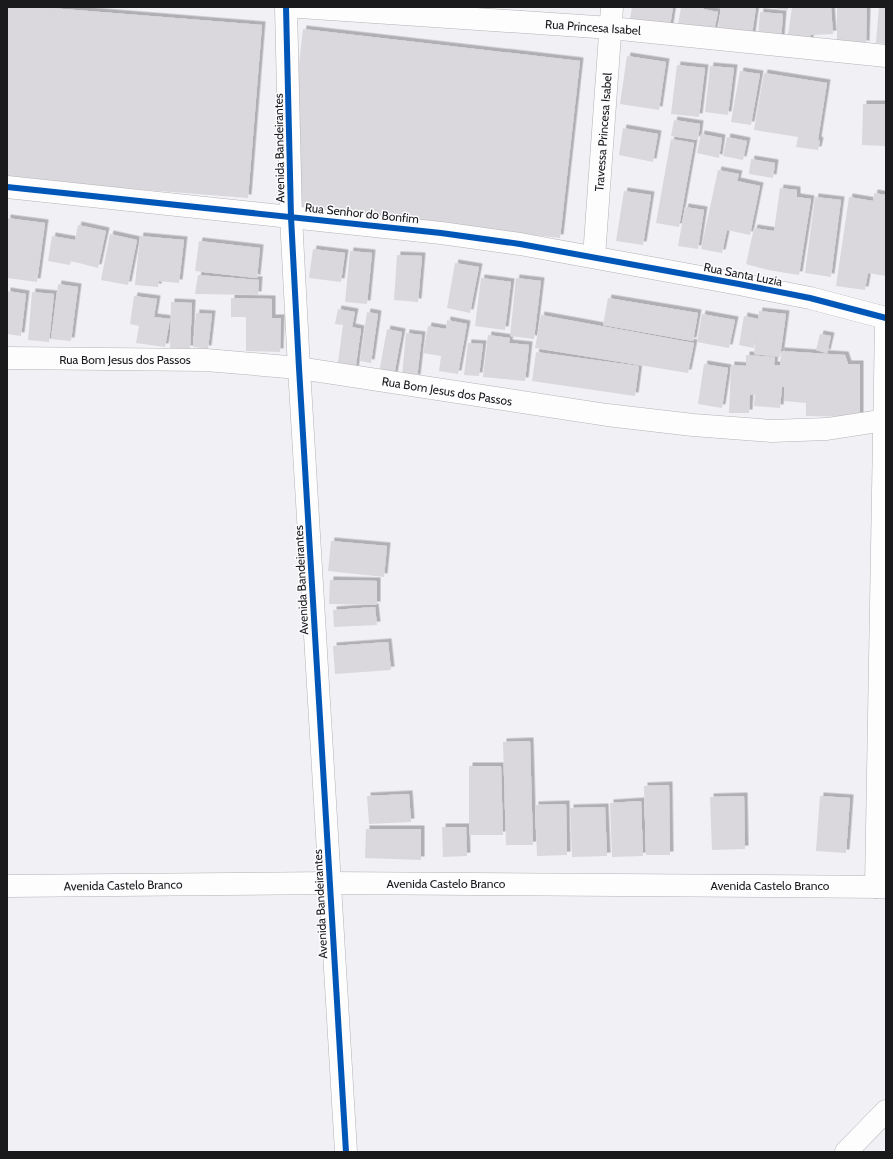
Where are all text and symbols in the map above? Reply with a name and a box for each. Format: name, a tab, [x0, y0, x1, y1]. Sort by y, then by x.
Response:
street label: Rua Princesa Isabel	[545, 16, 642, 38]
street label: Travessa Princesa Isabel	[591, 72, 615, 192]
street label: Avenida Bandeirantes	[271, 93, 287, 203]
street label: Rua Senhor do Bonfim	[304, 200, 420, 226]
street label: Rua Santa Luzia	[702, 259, 784, 289]
street label: Rua Bom Jesus dos Passos	[59, 352, 191, 367]
street label: Rua Bom Jesus dos Passos	[381, 373, 513, 409]
street label: Avenida Bandeirantes	[291, 525, 311, 635]
street label: Avenida Bandeirantes	[310, 849, 330, 959]
street label: Avenida Castelo Branco	[63, 876, 183, 894]
street label: Avenida Castelo Branco	[387, 876, 506, 891]
street label: Avenida Castelo Branco	[711, 878, 830, 893]

